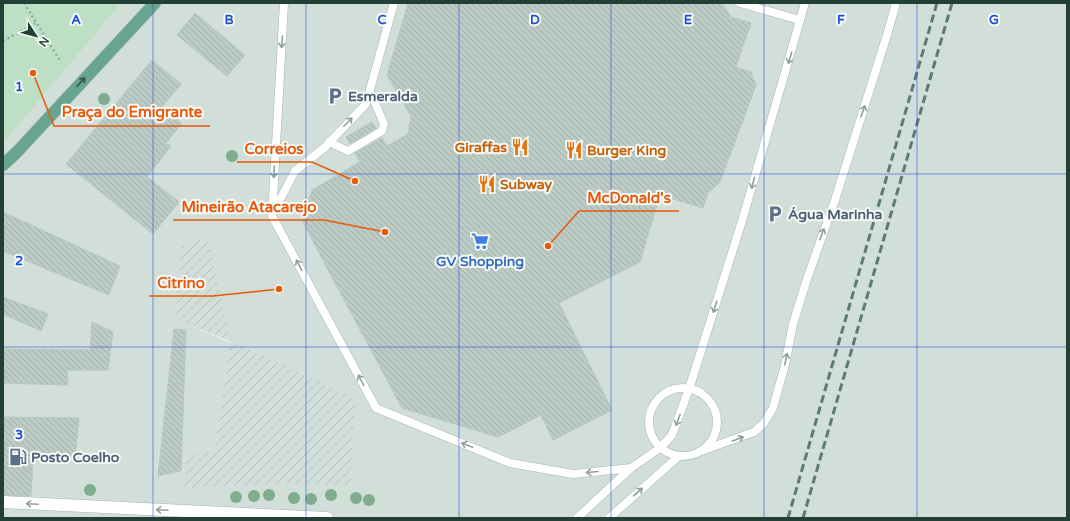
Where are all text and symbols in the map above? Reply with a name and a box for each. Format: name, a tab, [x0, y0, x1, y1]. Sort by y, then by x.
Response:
text: A	[71, 12, 81, 28]
text: B	[224, 12, 234, 28]
text: C	[377, 12, 387, 28]
text: D	[530, 12, 540, 28]
text: E	[684, 12, 692, 28]
text: F	[837, 12, 845, 28]
text: G	[989, 12, 999, 28]
north arrow	[16, 16, 56, 56]
text: N	[36, 34, 52, 49]
one-way arrow	[278, 35, 285, 48]
one-way arrow	[786, 51, 793, 64]
one-way arrow	[77, 77, 86, 87]
text: 1	[15, 79, 23, 95]
parking icon: Esmeralda	[325, 86, 345, 106]
place label: Esmeralda	[348, 88, 418, 105]
callout: Praça do Emigrante	[54, 99, 210, 126]
text: Praça do Emigrante	[62, 103, 203, 122]
one-way arrow	[859, 105, 867, 117]
one-way arrow	[343, 117, 353, 127]
callout: Correios	[237, 135, 312, 162]
restaurant icon: Giraffas	[510, 137, 530, 157]
place label: Giraffas	[455, 139, 507, 156]
text: Correios	[244, 140, 304, 158]
restaurant icon: Burger King	[564, 140, 584, 160]
place label: Burger King	[587, 142, 666, 159]
one-way arrow	[271, 165, 278, 178]
restaurant icon: Subway	[477, 174, 497, 194]
place label: Subway	[500, 176, 553, 193]
one-way arrow	[749, 176, 756, 189]
callout: McDonald's	[579, 184, 679, 211]
text: McDonald's	[587, 189, 671, 207]
callout: Mineirão Atacarejo	[173, 193, 324, 220]
text: Mineirão Atacarejo	[181, 198, 317, 217]
parking icon: Água Marinha	[765, 204, 785, 224]
place label: Água Marinha	[788, 206, 882, 223]
one-way arrow	[819, 229, 826, 241]
supermarket icon: GV Shopping	[470, 231, 490, 251]
text: 2	[15, 253, 23, 269]
place label: GV Shopping	[436, 253, 524, 270]
one-way arrow	[295, 260, 302, 272]
callout: Citrino	[149, 269, 213, 296]
text: Citrino	[157, 274, 205, 292]
one-way arrow	[711, 300, 718, 313]
one-way arrow	[783, 353, 791, 366]
one-way arrow	[357, 374, 364, 386]
one-way arrow	[673, 414, 681, 426]
text: 3	[15, 427, 23, 443]
one-way arrow	[732, 434, 744, 442]
one-way arrow	[461, 441, 473, 448]
fuel station icon: Posto Coelho	[8, 447, 28, 467]
place label: Posto Coelho	[31, 449, 120, 466]
one-way arrow	[586, 468, 599, 476]
one-way arrow	[633, 488, 643, 497]
one-way arrow	[26, 500, 39, 507]
one-way arrow	[156, 506, 169, 514]

